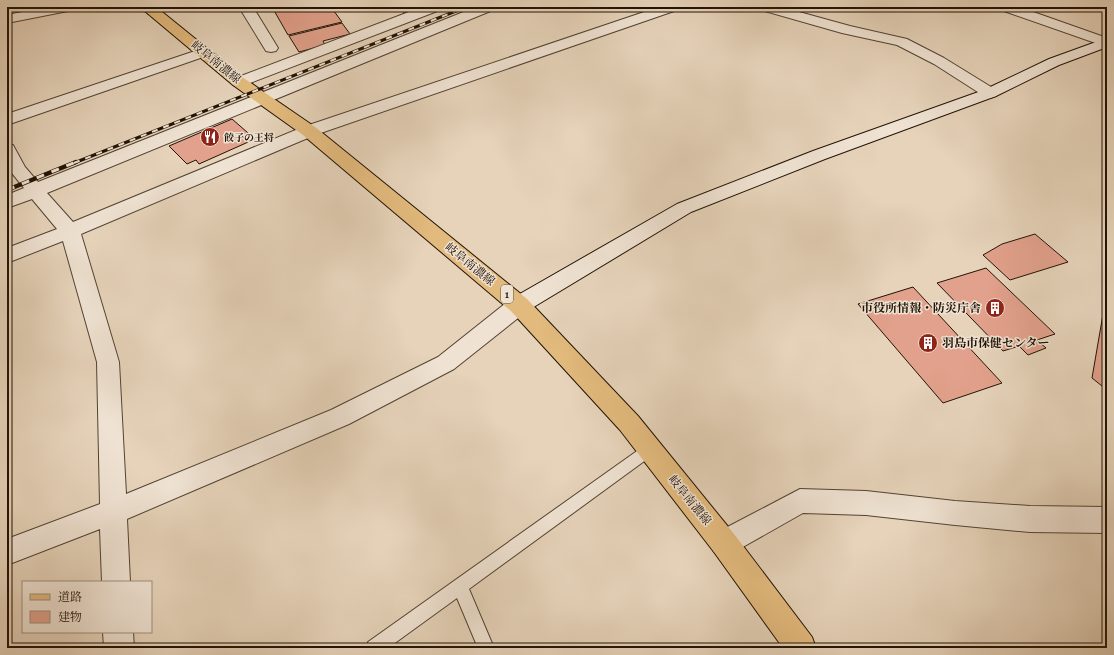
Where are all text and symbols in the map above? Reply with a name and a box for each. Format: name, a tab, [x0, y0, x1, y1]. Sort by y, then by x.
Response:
street label: 岐阜南濃線	[188, 37, 244, 87]
restaurant icon: 餃子の王将	[199, 126, 221, 148]
place label: 餃子の王将	[224, 131, 274, 144]
street label: 岐阜南濃線	[442, 239, 498, 289]
road number: 1	[501, 285, 513, 303]
building icon: 市役所情報・防災庁舎	[984, 297, 1006, 319]
place label: 市役所情報・防災庁舎	[861, 300, 981, 316]
building icon: 羽島市保健センター	[917, 332, 939, 354]
place label: 羽島市保健センター	[942, 335, 1050, 351]
street label: 岐阜南濃線	[665, 472, 715, 528]
legend	[22, 581, 152, 633]
text: 道路	[58, 589, 82, 605]
text: 建物	[58, 609, 82, 625]

